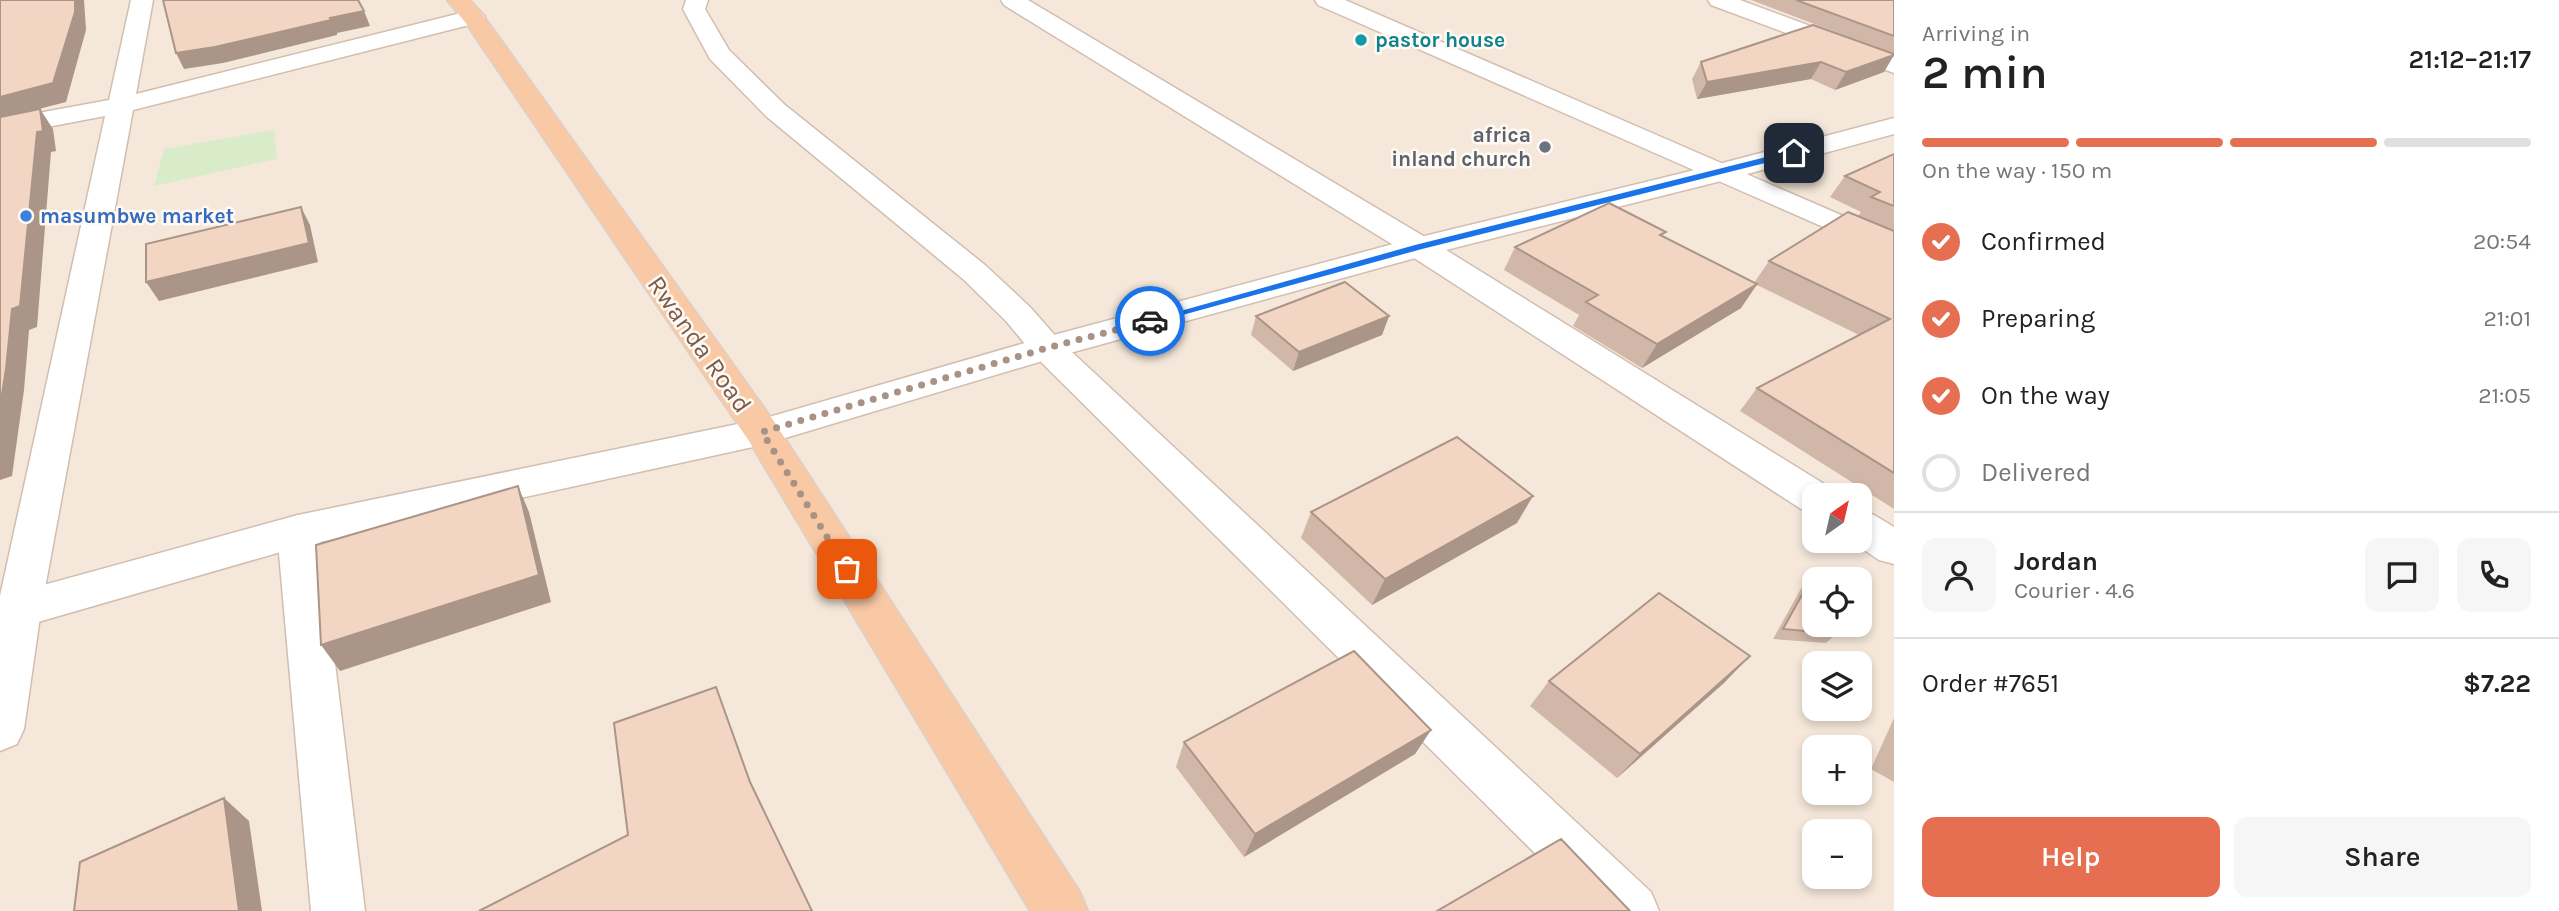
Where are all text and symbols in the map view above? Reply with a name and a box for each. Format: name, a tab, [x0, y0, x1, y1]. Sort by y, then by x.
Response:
text: Arriving in	[1922, 20, 2030, 47]
place label: pastor house	[1375, 28, 1505, 52]
marker: pastor house	[1353, 32, 1369, 48]
text: 21:12–21:17	[2409, 44, 2531, 75]
text: 2 min	[1922, 46, 2048, 100]
place label: africa inland church	[1391, 123, 1531, 171]
pin	[1764, 123, 1824, 183]
icon: home	[1775, 134, 1813, 172]
marker: africa inland church	[1537, 139, 1553, 155]
text: On the way · 150 m	[1922, 157, 2112, 184]
place label: masumbwe market	[40, 204, 234, 228]
marker: masumbwe market	[18, 208, 34, 224]
icon: check	[1922, 223, 1960, 261]
text: Confirmed	[1981, 226, 2106, 257]
text: 20:54	[2473, 228, 2531, 255]
street label: Rwanda Road	[641, 270, 758, 419]
courier	[1115, 286, 1185, 356]
icon: check	[1922, 300, 1960, 338]
icon: car	[1131, 302, 1169, 340]
text: Preparing	[1981, 303, 2095, 334]
text: 21:01	[2484, 305, 2531, 332]
icon: check	[1922, 377, 1960, 415]
text: On the way	[1981, 380, 2110, 411]
text: 21:05	[2478, 382, 2531, 409]
text: Delivered	[1981, 457, 2091, 488]
north arrow	[1802, 483, 1872, 553]
map controls	[1802, 483, 1872, 889]
button: person	[1922, 538, 1996, 612]
button: chat	[2365, 538, 2439, 612]
button: phone	[2457, 538, 2531, 612]
pin	[817, 539, 877, 599]
text: Jordan	[2014, 546, 2098, 577]
icon: bag	[828, 550, 866, 588]
button: locate	[1802, 567, 1872, 637]
text: Courier · 4.6	[2014, 577, 2135, 604]
button: layers	[1802, 651, 1872, 721]
text: Order #7651	[1922, 668, 2059, 699]
text: $7.22	[2463, 668, 2531, 699]
button: +	[1802, 735, 1872, 805]
button: Help	[1922, 817, 2220, 897]
button: Share	[2234, 817, 2531, 897]
button: −	[1802, 819, 1872, 889]

